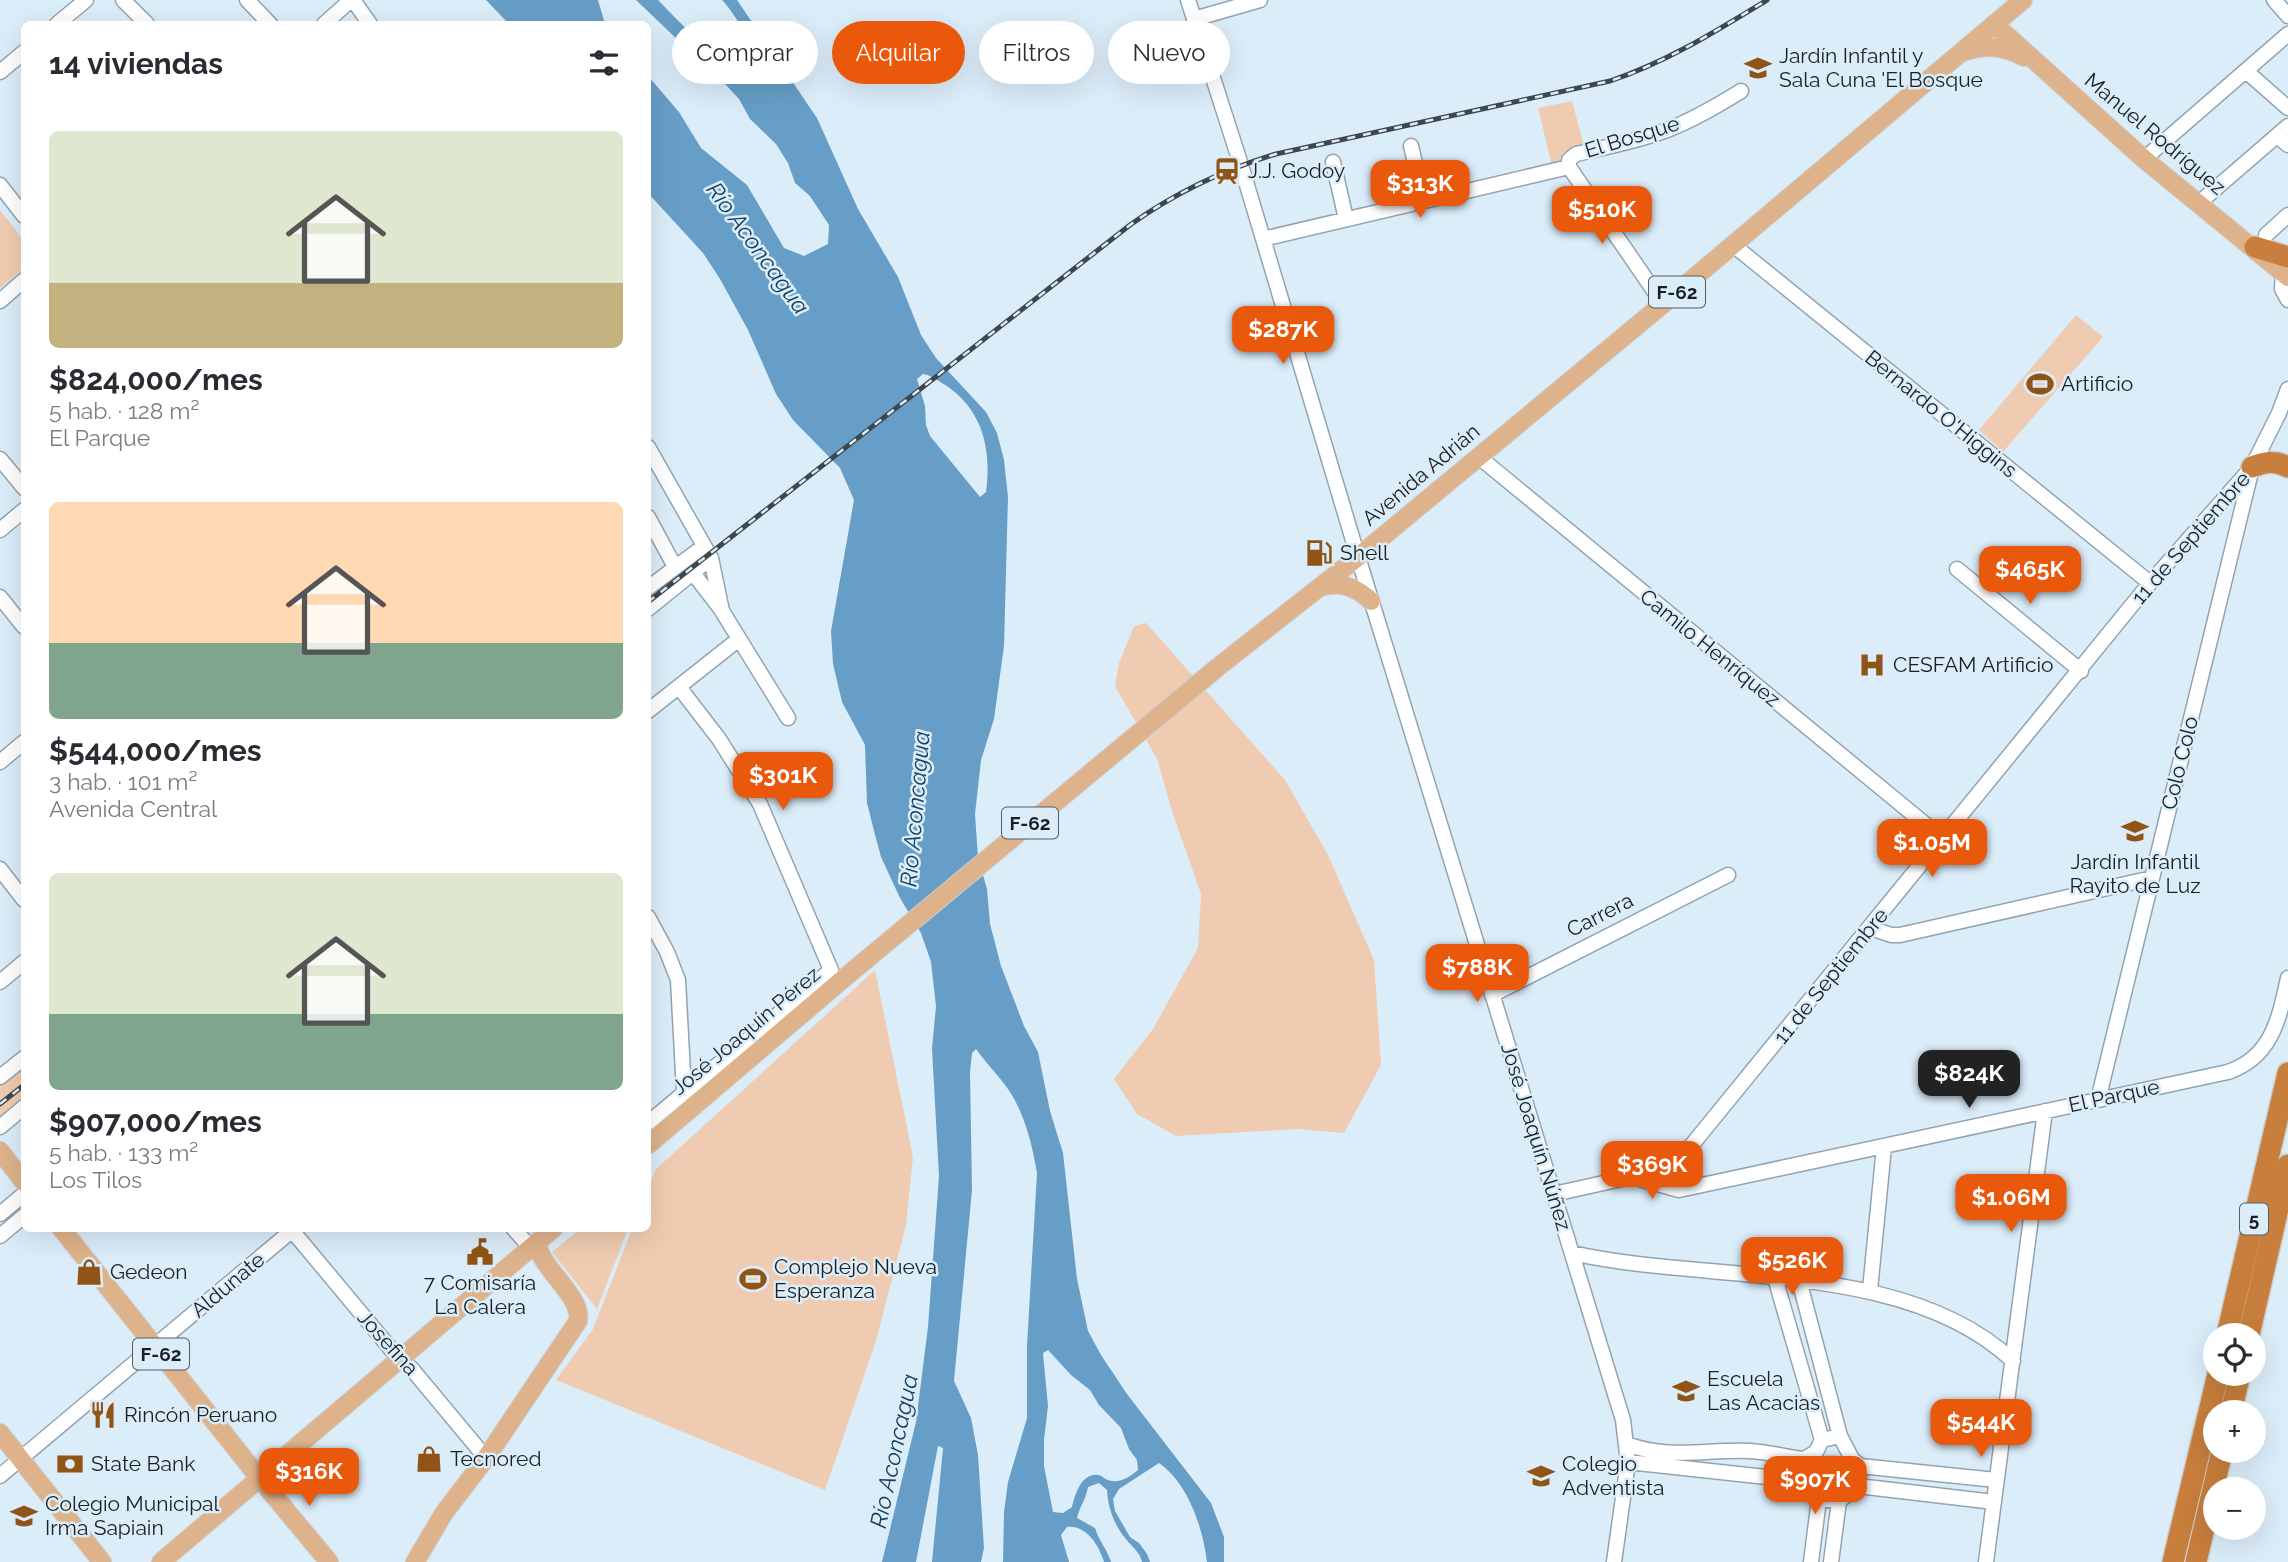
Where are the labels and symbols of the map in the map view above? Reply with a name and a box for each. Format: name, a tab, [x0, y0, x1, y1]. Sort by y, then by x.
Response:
place label: Jardín Infantil y Sala Cuna 'El Bosque	[1779, 43, 1983, 92]
school or university icon: Jardín Infantil y Sala Cuna 'El Bosque	[1743, 53, 1773, 83]
street label: Manuel Rodríguez	[2080, 67, 2231, 200]
street label: El Bosque	[1582, 110, 1682, 163]
station icon: J.J. Godoy	[1212, 156, 1242, 186]
place label: J.J. Godoy	[1248, 158, 1345, 183]
pin: $313K	[1371, 160, 1469, 220]
water label: Río Aconcagua	[702, 176, 815, 319]
pin: $510K	[1553, 187, 1651, 246]
road number: F-62	[1649, 276, 1705, 308]
pin: $287K	[1234, 306, 1332, 366]
street label: Bernardo O'Higgins	[1860, 345, 2022, 483]
sports icon: Artificio	[2025, 369, 2055, 399]
place label: Artificio	[2061, 371, 2133, 396]
street label: Avenida Adrián	[1357, 418, 1484, 531]
street label: 11 de Septiembre	[2126, 466, 2255, 609]
fuel station icon: Shell	[1304, 538, 1334, 568]
place label: Shell	[1340, 540, 1389, 565]
pin: $465K	[1981, 546, 2079, 606]
street label: Camilo Henríquez	[1635, 583, 1785, 712]
hospital icon: CESFAM Artificio	[1857, 650, 1887, 680]
place label: CESFAM Artificio	[1893, 652, 2054, 677]
street label: Colo Colo	[2156, 713, 2203, 812]
water label: Río Aconcagua	[894, 730, 935, 888]
pin: $301K	[734, 752, 832, 812]
road number: F-62	[1002, 808, 1058, 838]
school or university icon: Jardín Infantil Rayito de Luz	[2120, 816, 2150, 846]
pin: $1.05M	[1875, 820, 1989, 879]
place label: Jardín Infantil Rayito de Luz	[2069, 849, 2201, 898]
street label: Carrera	[1562, 887, 1637, 942]
street label: 11 de Septiembre	[1768, 903, 1893, 1049]
pin: $788K	[1428, 944, 1526, 1004]
street label: José Joaquín Pérez	[666, 961, 825, 1100]
street label: José Joaquín Núñez	[1496, 1040, 1577, 1234]
pin: $824K	[1920, 1050, 2018, 1110]
street label: El Parque	[2066, 1074, 2162, 1117]
pin: $369K	[1603, 1142, 1701, 1201]
pin: $1.06M	[1954, 1174, 2068, 1234]
road number: 5	[2240, 1204, 2268, 1234]
public building icon: 7 Comisaría La Calera	[465, 1237, 495, 1267]
pin: $526K	[1743, 1238, 1841, 1297]
street label: Aldunate	[186, 1247, 270, 1323]
place label: Complejo Nueva Esperanza	[774, 1254, 937, 1303]
shop icon: Gedeon	[74, 1257, 104, 1287]
place label: Gedeon	[110, 1259, 188, 1284]
sports icon: Complejo Nueva Esperanza	[738, 1264, 768, 1294]
place label: 7 Comisaría La Calera	[424, 1270, 536, 1319]
street label: Josefina	[353, 1305, 424, 1380]
road number: F-62	[133, 1338, 189, 1370]
place label: Escuela Las Acacias	[1707, 1366, 1820, 1415]
water label: Río Aconcagua	[864, 1371, 923, 1530]
school or university icon: Escuela Las Acacias	[1671, 1376, 1701, 1406]
restaurant icon: Rincón Peruano	[88, 1400, 118, 1430]
pin: $544K	[1932, 1400, 2030, 1459]
place label: Rincón Peruano	[124, 1402, 277, 1427]
shop icon: Tecnored	[414, 1444, 444, 1474]
place label: Tecnored	[450, 1446, 541, 1471]
pin: $316K	[260, 1448, 358, 1508]
bank icon: State Bank	[55, 1449, 85, 1479]
place label: State Bank	[91, 1451, 195, 1476]
place label: Colegio Adventista	[1562, 1451, 1664, 1500]
pin: $907K	[1766, 1456, 1864, 1516]
school or university icon: Colegio Adventista	[1526, 1461, 1556, 1491]
place label: Colegio Municipal Irma Sapiain	[45, 1491, 220, 1540]
school or university icon: Colegio Municipal Irma Sapiain	[9, 1501, 39, 1531]

